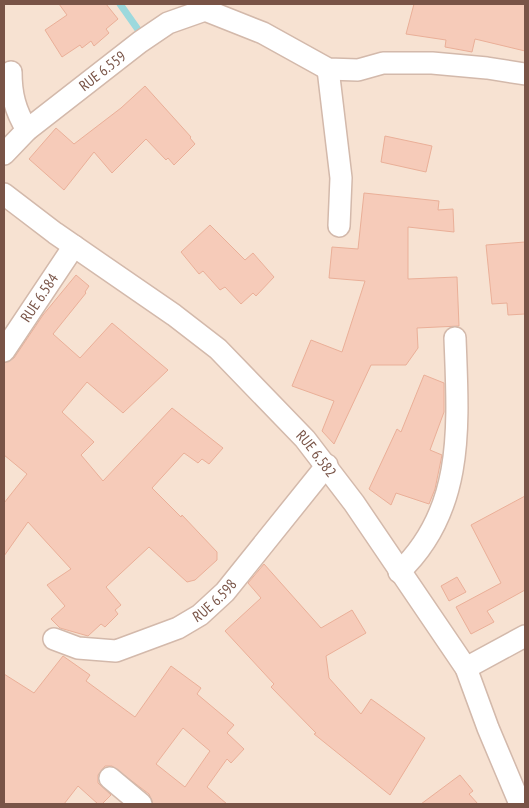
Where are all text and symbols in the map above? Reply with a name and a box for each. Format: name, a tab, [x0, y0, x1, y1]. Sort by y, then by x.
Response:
street label: RUE 6.559	[75, 47, 130, 95]
street label: RUE 6.584	[16, 269, 62, 325]
street label: RUE 6.582	[292, 426, 341, 481]
street label: RUE 6.598	[189, 575, 241, 626]

